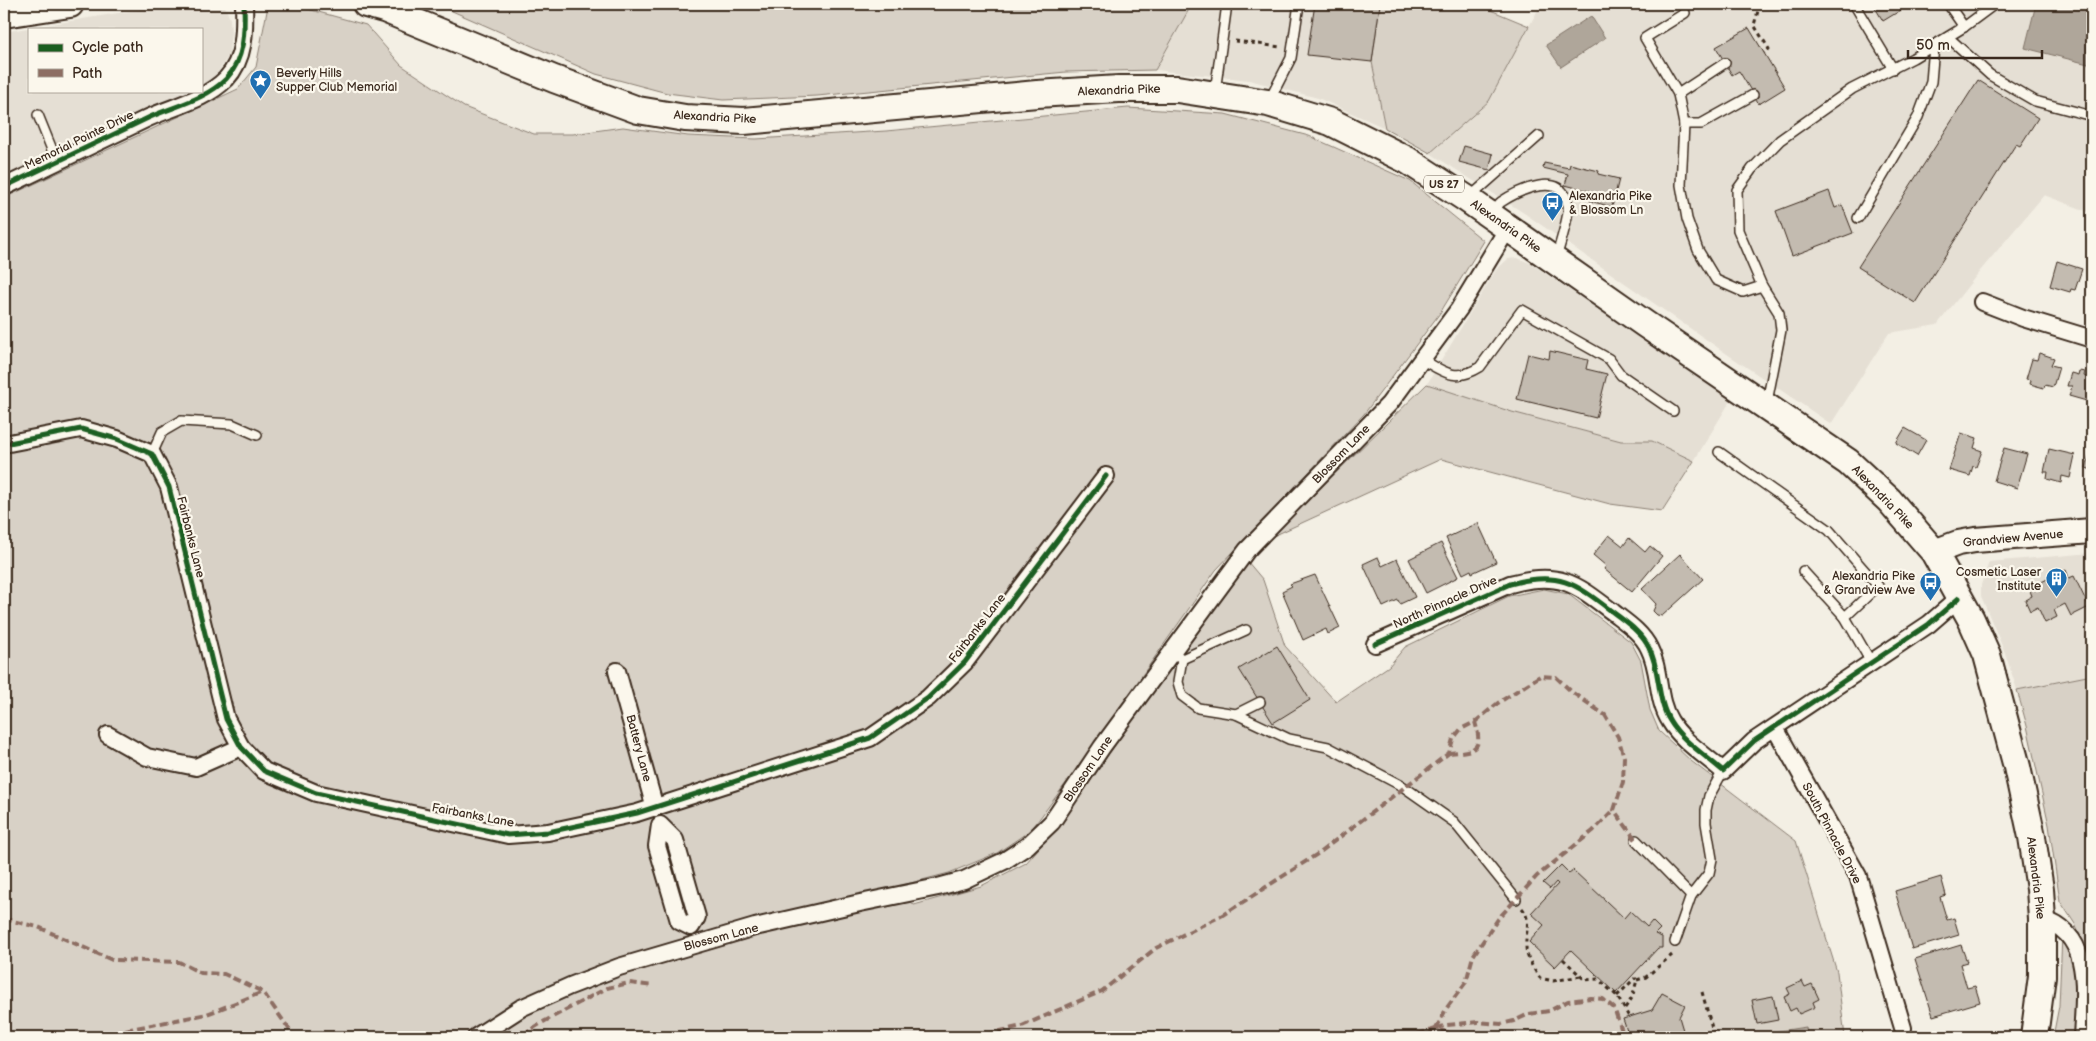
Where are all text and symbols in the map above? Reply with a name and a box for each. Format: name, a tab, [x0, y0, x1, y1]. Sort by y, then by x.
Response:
legend	[28, 28, 202, 92]
scale bar	[1908, 28, 2042, 60]
text: 50 m	[1916, 36, 1950, 55]
text: Cycle path	[72, 38, 143, 57]
text: Path	[72, 64, 102, 83]
place label: Beverly Hills Supper Club Memorial	[276, 66, 397, 95]
place icon: Beverly Hills Supper Club Memorial	[248, 68, 272, 99]
street label: Alexandria Pike	[1077, 82, 1161, 99]
street label: Memorial Pointe Drive	[22, 108, 136, 173]
street label: Alexandria Pike	[673, 108, 757, 127]
road number: US 27	[1424, 175, 1464, 192]
place label: Alexandria Pike & Blossom Ln	[1569, 189, 1652, 218]
bus stop icon: Alexandria Pike & Blossom Ln	[1541, 191, 1565, 222]
street label: Alexandria Pike	[1467, 196, 1544, 256]
street label: Blossom Lane	[1309, 422, 1373, 487]
street label: Alexandria Pike	[1848, 462, 1917, 532]
street label: Fairbanks Lane	[173, 495, 208, 579]
street label: Grandview Avenue	[1962, 527, 2064, 550]
place label: Cosmetic Laser Institute	[1956, 565, 2042, 594]
building icon: Cosmetic Laser Institute	[2045, 567, 2069, 598]
place label: Alexandria Pike & Grandview Ave	[1824, 569, 1915, 598]
bus stop icon: Alexandria Pike & Grandview Ave	[1919, 571, 1943, 602]
street label: North Pinnacle Drive	[1391, 573, 1499, 632]
street label: Fairbanks Lane	[946, 591, 1009, 666]
street label: Battery Lane	[622, 713, 655, 783]
street label: Blossom Lane	[1061, 733, 1116, 805]
street label: South Pinnacle Drive	[1799, 780, 1865, 886]
street label: Fairbanks Lane	[431, 800, 515, 831]
street label: Alexandria Pike	[2023, 836, 2048, 920]
street label: Blossom Lane	[682, 920, 760, 955]

